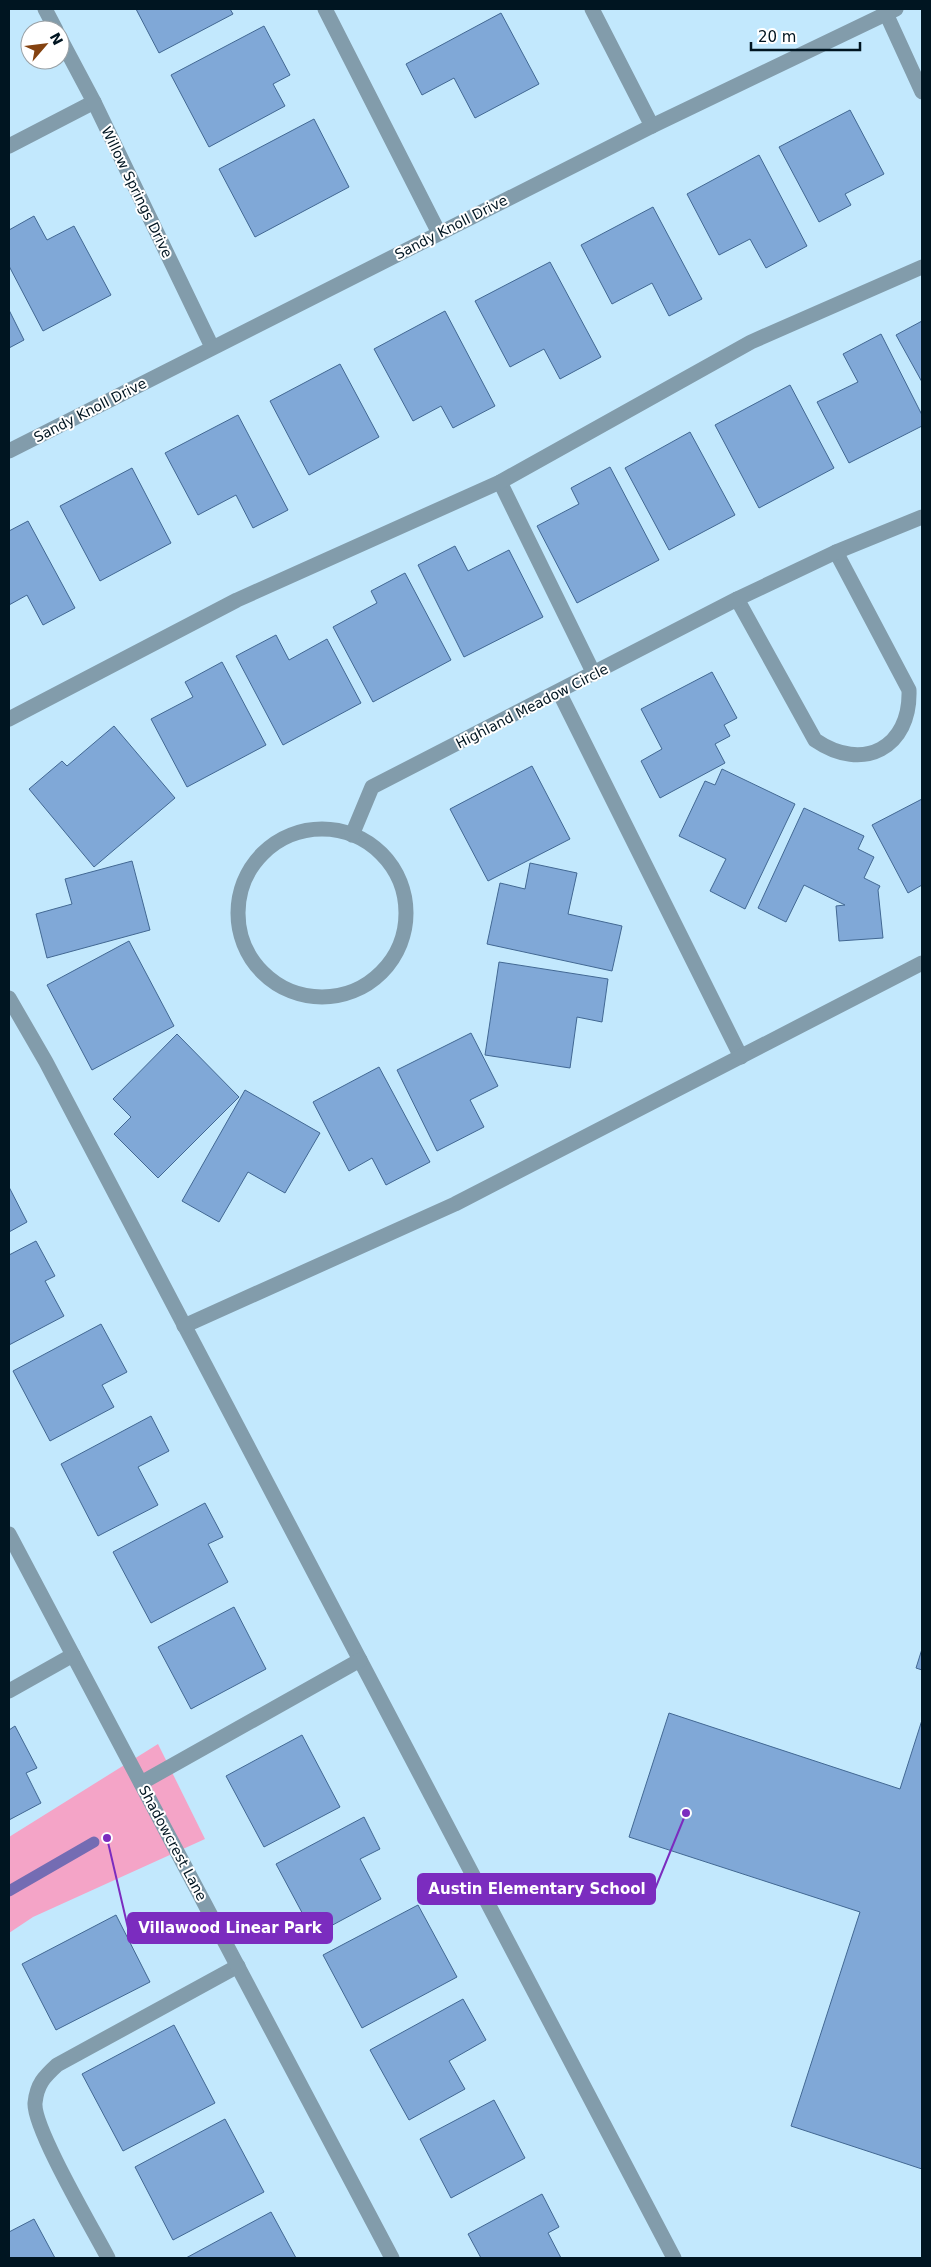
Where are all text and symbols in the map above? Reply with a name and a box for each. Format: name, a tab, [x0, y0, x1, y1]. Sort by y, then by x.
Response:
north arrow	[20, 20, 70, 70]
scale bar	[751, 20, 860, 52]
text: 20 m	[758, 28, 796, 46]
text: N	[47, 30, 66, 48]
street label: Willow Springs Drive	[98, 124, 176, 260]
street label: Sandy Knoll Drive	[392, 192, 510, 262]
street label: Sandy Knoll Drive	[31, 375, 149, 445]
street label: Highland Meadow Circle	[453, 661, 611, 751]
street label: Shadowcrest Lane	[136, 1783, 210, 1903]
callout: Austin Elementary School	[418, 1874, 655, 1904]
text: Austin Elementary School	[428, 1880, 646, 1898]
callout: Villawood Linear Park	[128, 1913, 332, 1943]
text: Villawood Linear Park	[138, 1919, 323, 1937]

